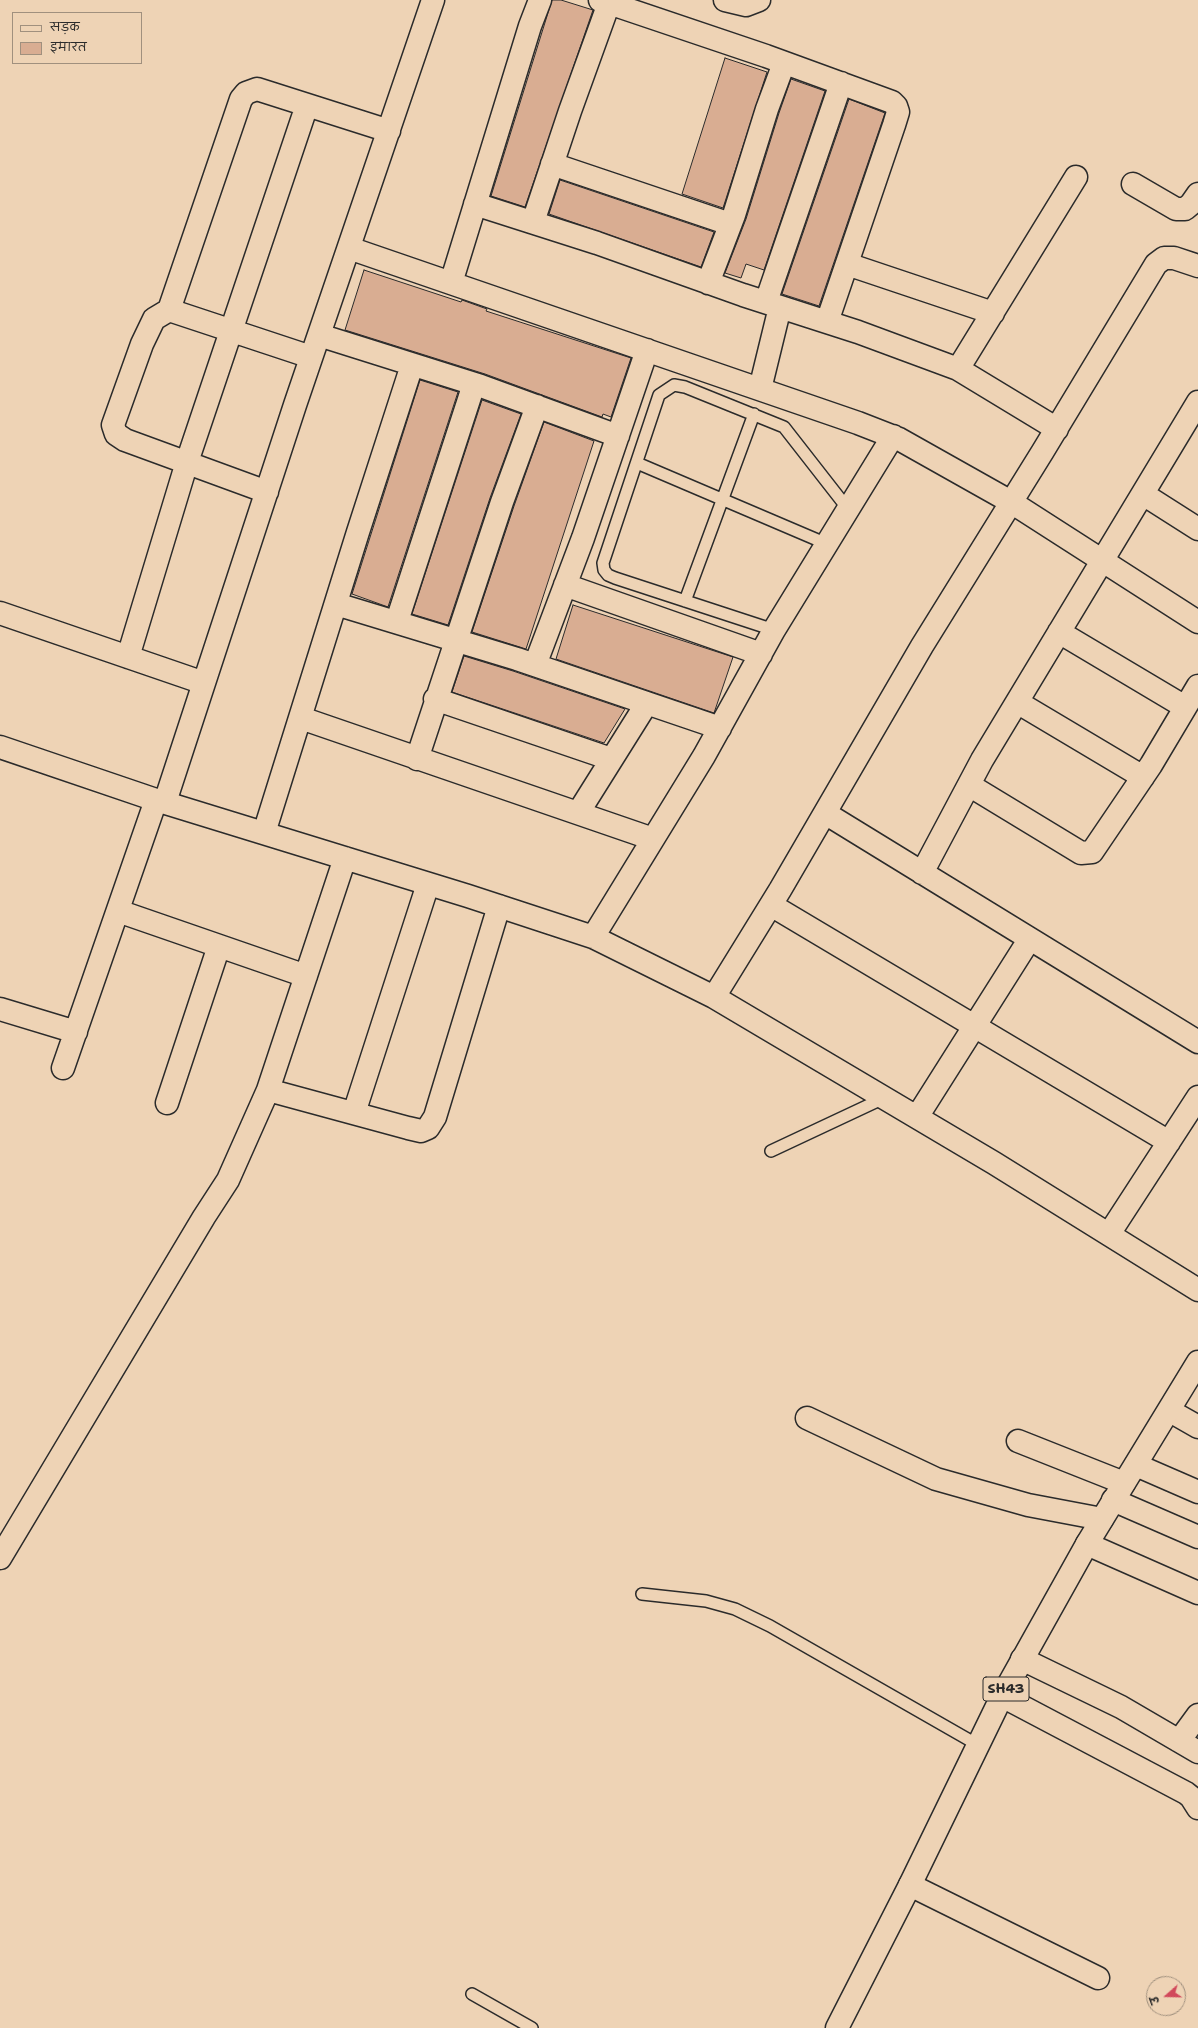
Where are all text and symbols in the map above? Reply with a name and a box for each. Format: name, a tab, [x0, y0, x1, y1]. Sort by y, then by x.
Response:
legend	[12, 12, 142, 64]
text: सड़क	[50, 19, 80, 35]
text: इमारत	[50, 39, 87, 55]
road number: SH43	[983, 1677, 1029, 1701]
north arrow	[1146, 1976, 1186, 2016]
text: उ	[1147, 1994, 1163, 2006]

